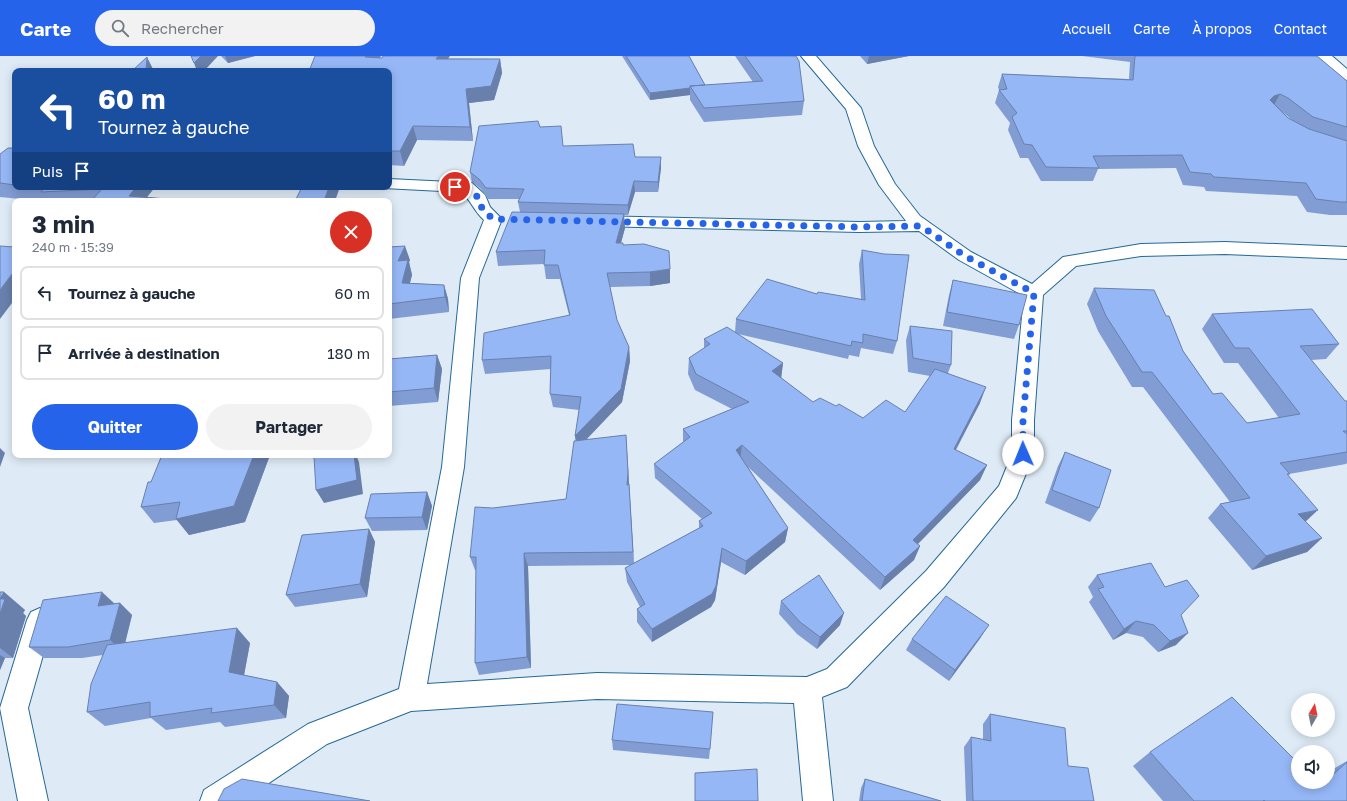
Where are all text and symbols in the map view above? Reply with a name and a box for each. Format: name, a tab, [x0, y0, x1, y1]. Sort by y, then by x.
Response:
search box	[95, 10, 375, 46]
text: Carte	[20, 17, 71, 40]
icon: search	[109, 17, 131, 39]
text: Rechercher	[141, 19, 224, 37]
text: Accueil	[1062, 20, 1111, 37]
text: Carte	[1133, 20, 1170, 37]
text: À propos	[1192, 20, 1252, 37]
text: Contact	[1274, 20, 1327, 37]
text: 60 m	[98, 82, 165, 115]
icon: left	[32, 84, 84, 136]
text: Tournez à gauche	[98, 116, 250, 138]
icon: arrive	[71, 160, 93, 182]
text: Puis	[32, 162, 63, 180]
pin	[438, 170, 472, 204]
icon: arrive	[444, 176, 466, 198]
text: 3 min	[32, 209, 95, 238]
button: close	[330, 211, 372, 253]
text: 240 m · 15:39	[32, 239, 114, 255]
icon: left	[34, 282, 56, 304]
text: Tournez à gauche	[68, 284, 195, 302]
text: 60 m	[335, 284, 370, 302]
icon: arrive	[34, 342, 56, 364]
text: Arrivée à destination	[68, 344, 220, 362]
text: 180 m	[327, 344, 370, 362]
button: Quitter	[32, 404, 198, 450]
button: Partager	[206, 404, 372, 450]
position arrow	[1002, 433, 1044, 475]
north arrow	[1291, 693, 1335, 737]
map controls	[1291, 693, 1335, 789]
button: sound	[1291, 745, 1335, 789]

